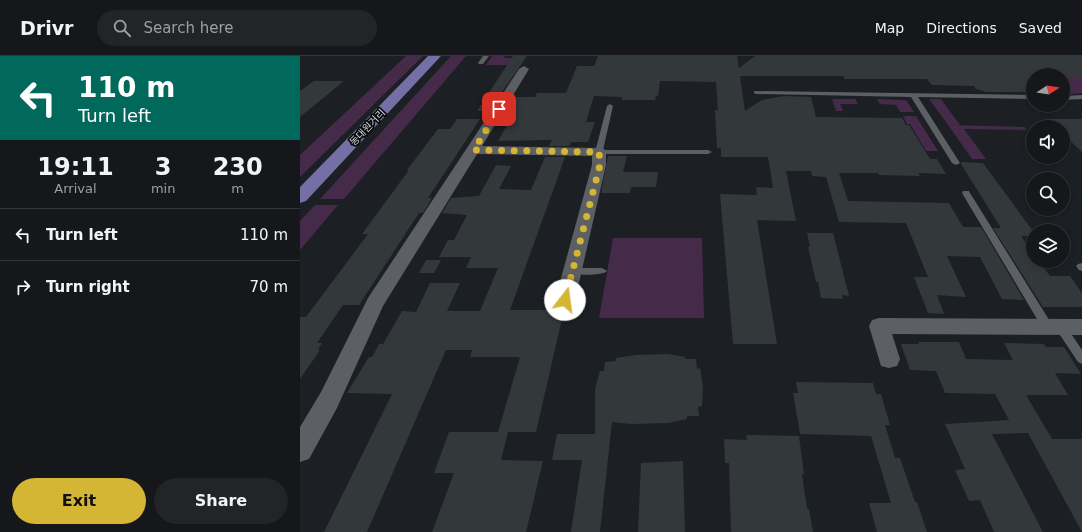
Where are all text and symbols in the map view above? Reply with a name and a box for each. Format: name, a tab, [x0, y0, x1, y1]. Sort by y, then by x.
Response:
search box	[97, 10, 377, 46]
text: Drivr	[20, 17, 73, 39]
icon: search	[111, 17, 133, 39]
text: Search here	[143, 19, 234, 37]
text: Map	[875, 20, 904, 36]
text: Directions	[926, 20, 997, 36]
text: Saved	[1019, 20, 1062, 36]
north arrow	[1026, 68, 1070, 112]
map controls	[1026, 68, 1070, 268]
text: 110 m	[78, 71, 175, 104]
icon: left	[12, 72, 64, 124]
pin	[482, 92, 516, 126]
icon: arrive	[488, 98, 510, 120]
text: Turn left	[78, 105, 151, 126]
street label: 동대원거리	[347, 107, 387, 148]
button: sound	[1026, 120, 1070, 164]
text: 19:11	[37, 153, 114, 181]
text: 3	[155, 153, 171, 181]
text: 230	[213, 153, 263, 181]
button: search	[1026, 172, 1070, 216]
text: Arrival	[54, 181, 97, 196]
text: min	[151, 181, 175, 196]
text: m	[231, 181, 244, 196]
icon: left	[12, 224, 34, 246]
button: layers	[1026, 224, 1070, 268]
text: Turn left	[46, 226, 118, 244]
text: 110 m	[240, 226, 288, 244]
icon: right	[12, 276, 34, 298]
text: Turn right	[46, 278, 130, 296]
text: 70 m	[250, 278, 288, 296]
position arrow	[544, 279, 586, 321]
button: Exit	[12, 478, 146, 524]
button: Share	[154, 478, 288, 524]

